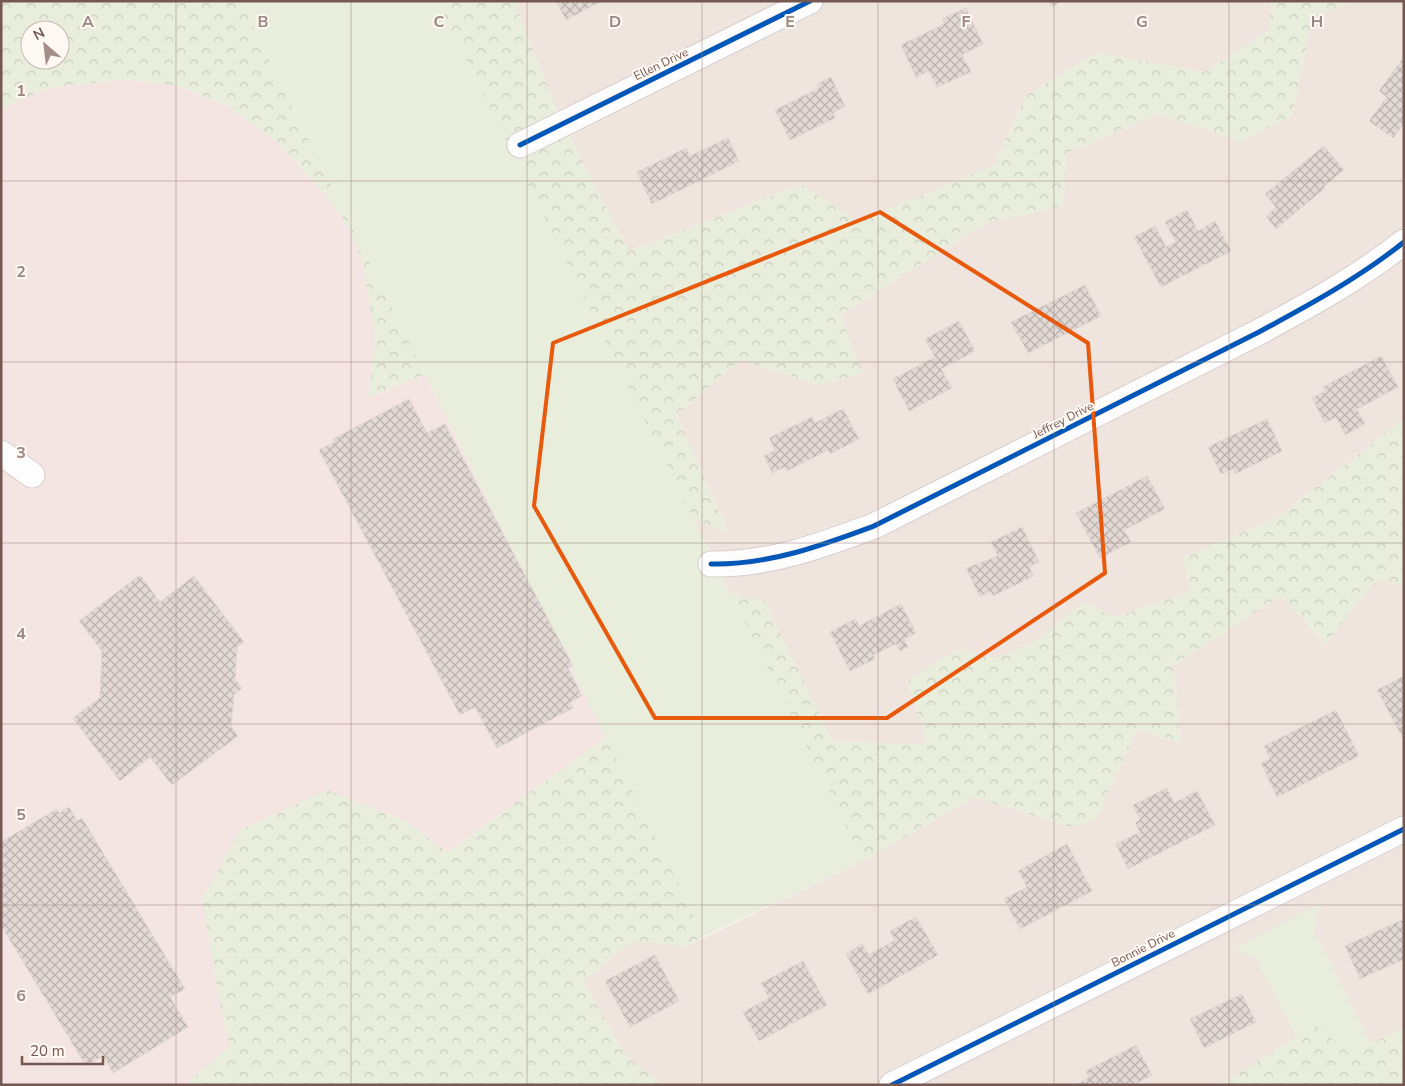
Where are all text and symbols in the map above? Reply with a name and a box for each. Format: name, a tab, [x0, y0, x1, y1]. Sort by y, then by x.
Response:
text: A	[82, 11, 94, 33]
text: B	[257, 11, 269, 33]
text: C	[434, 11, 445, 33]
text: D	[609, 11, 621, 33]
text: E	[785, 11, 795, 33]
text: F	[962, 11, 971, 33]
text: G	[1136, 11, 1148, 33]
text: H	[1311, 11, 1323, 33]
north arrow	[20, 20, 70, 70]
text: N	[30, 23, 48, 45]
street label: Ellen Drive	[631, 44, 691, 84]
text: 1	[16, 80, 26, 102]
text: 2	[16, 261, 26, 283]
street label: Jeffrey Drive	[1029, 398, 1096, 443]
text: 3	[16, 442, 26, 464]
text: 4	[16, 623, 26, 645]
text: 5	[16, 804, 26, 826]
street label: Bonnie Drive	[1109, 925, 1177, 971]
text: 6	[16, 985, 26, 1007]
scale bar	[22, 1034, 104, 1066]
text: 20 m	[30, 1041, 65, 1061]

